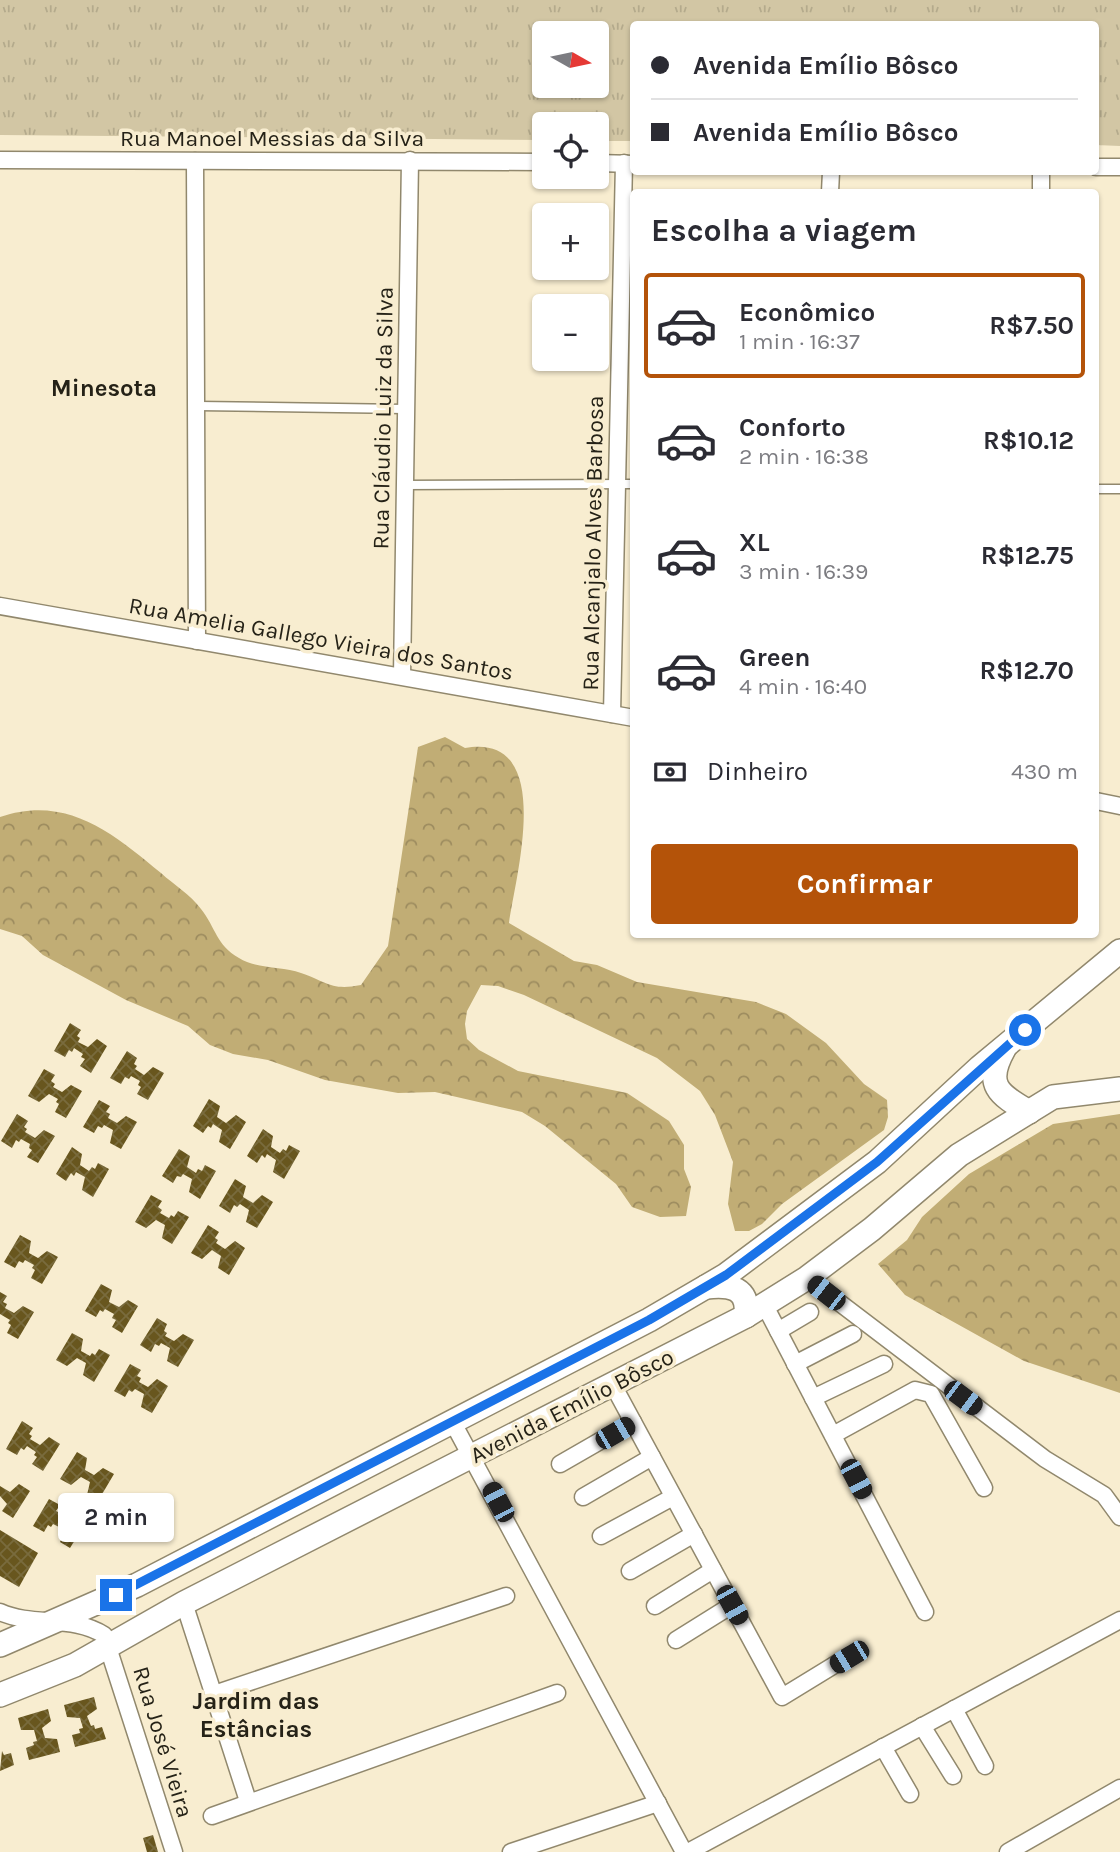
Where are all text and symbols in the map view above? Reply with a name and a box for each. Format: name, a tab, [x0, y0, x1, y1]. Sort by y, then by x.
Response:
north arrow	[532, 21, 609, 98]
map controls	[532, 21, 609, 371]
text: Avenida Emílio Bôsco	[693, 50, 958, 81]
button: locate	[532, 112, 609, 189]
text: Avenida Emílio Bôsco	[693, 117, 958, 148]
street label: Rua Manoel Messias da Silva	[120, 125, 424, 152]
button: +	[532, 203, 609, 280]
text: Escolha a viagem	[651, 212, 917, 249]
street label: Rua Cláudio Luiz da Silva	[367, 286, 399, 550]
button: −	[532, 294, 609, 371]
icon: car	[655, 294, 718, 357]
text: Econômico	[739, 297, 875, 328]
text: R$7.50	[989, 310, 1074, 341]
text: 1 min · 16:37	[739, 328, 860, 355]
district label: Minesota	[51, 374, 157, 402]
street label: Rua Alcanjalo Alves Barbosa	[577, 395, 609, 691]
icon: car	[655, 409, 718, 472]
text: Conforto	[739, 412, 846, 443]
text: R$10.12	[983, 425, 1074, 456]
text: 2 min · 16:38	[739, 443, 869, 470]
icon: car	[655, 524, 718, 587]
text: XL	[739, 527, 770, 558]
text: R$12.75	[981, 540, 1074, 571]
text: 3 min · 16:39	[739, 558, 868, 585]
street label: Rua Amelia Gallego Vieira dos Santos	[127, 592, 515, 686]
icon: car	[655, 639, 718, 702]
text: Green	[739, 642, 811, 673]
text: R$12.70	[979, 655, 1074, 686]
text: 4 min · 16:40	[739, 673, 867, 700]
icon: cash	[651, 753, 689, 791]
text: Dinheiro	[707, 756, 808, 787]
text: 430 m	[1011, 758, 1078, 785]
button: Confirmar	[651, 844, 1078, 924]
route start	[1009, 1014, 1041, 1046]
car	[803, 1272, 850, 1314]
street label: Avenida Emílio Bôsco	[466, 1343, 678, 1469]
car	[940, 1377, 987, 1419]
car	[592, 1413, 639, 1453]
car	[837, 1456, 876, 1502]
car	[479, 1479, 518, 1525]
callout: 2 min	[58, 1494, 174, 1542]
text: 2 min	[84, 1504, 148, 1531]
route end	[100, 1579, 132, 1611]
car	[713, 1582, 752, 1628]
car	[826, 1637, 873, 1677]
street label: Rua José Vieira	[127, 1663, 199, 1821]
district label: Jardim das Estâncias	[193, 1687, 320, 1743]

